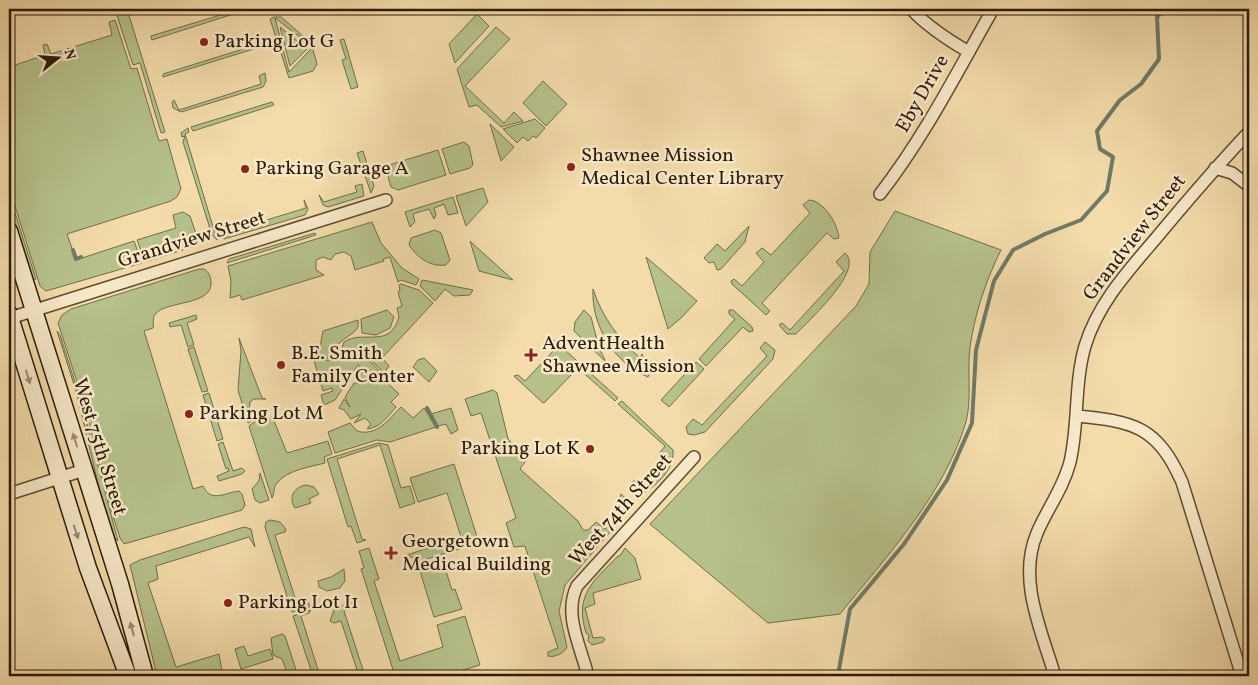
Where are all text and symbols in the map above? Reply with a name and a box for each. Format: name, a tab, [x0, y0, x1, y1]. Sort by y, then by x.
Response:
place label: Parking Lot G	[214, 28, 335, 56]
north arrow	[32, 32, 82, 82]
marker: Parking Lot G	[198, 36, 210, 48]
text: N	[58, 47, 80, 62]
street label: Eby Drive	[889, 50, 957, 138]
place label: Shawnee Mission Medical Center Library	[581, 142, 784, 193]
place label: Parking Garage A	[255, 155, 409, 183]
marker: Shawnee Mission Medical Center Library	[565, 161, 577, 173]
marker: Parking Garage A	[239, 163, 251, 175]
street label: Grandview Street	[1077, 169, 1193, 307]
street label: Grandview Street	[115, 204, 269, 276]
place label: AdventHealth Shawnee Mission	[542, 330, 695, 381]
place label: B.E. Smith Family Center	[291, 340, 414, 391]
marker: AdventHealth Shawnee Mission	[524, 348, 538, 362]
marker: B.E. Smith Family Center	[275, 359, 287, 371]
one-way arrow	[24, 370, 32, 385]
street label: West 75th Street	[65, 375, 133, 519]
place label: Parking Lot M	[199, 400, 324, 428]
marker: Parking Lot M	[183, 408, 195, 420]
one-way arrow	[70, 433, 78, 448]
place label: Parking Lot K	[461, 435, 580, 463]
marker: Parking Lot K	[584, 443, 596, 455]
street label: West 74th Street	[563, 448, 679, 572]
one-way arrow	[73, 525, 81, 540]
place label: Georgetown Medical Building	[402, 528, 551, 579]
marker: Georgetown Medical Building	[384, 546, 398, 560]
place label: Parking Lot I1	[238, 589, 359, 617]
marker: Parking Lot I1	[222, 597, 234, 609]
one-way arrow	[128, 622, 136, 637]

